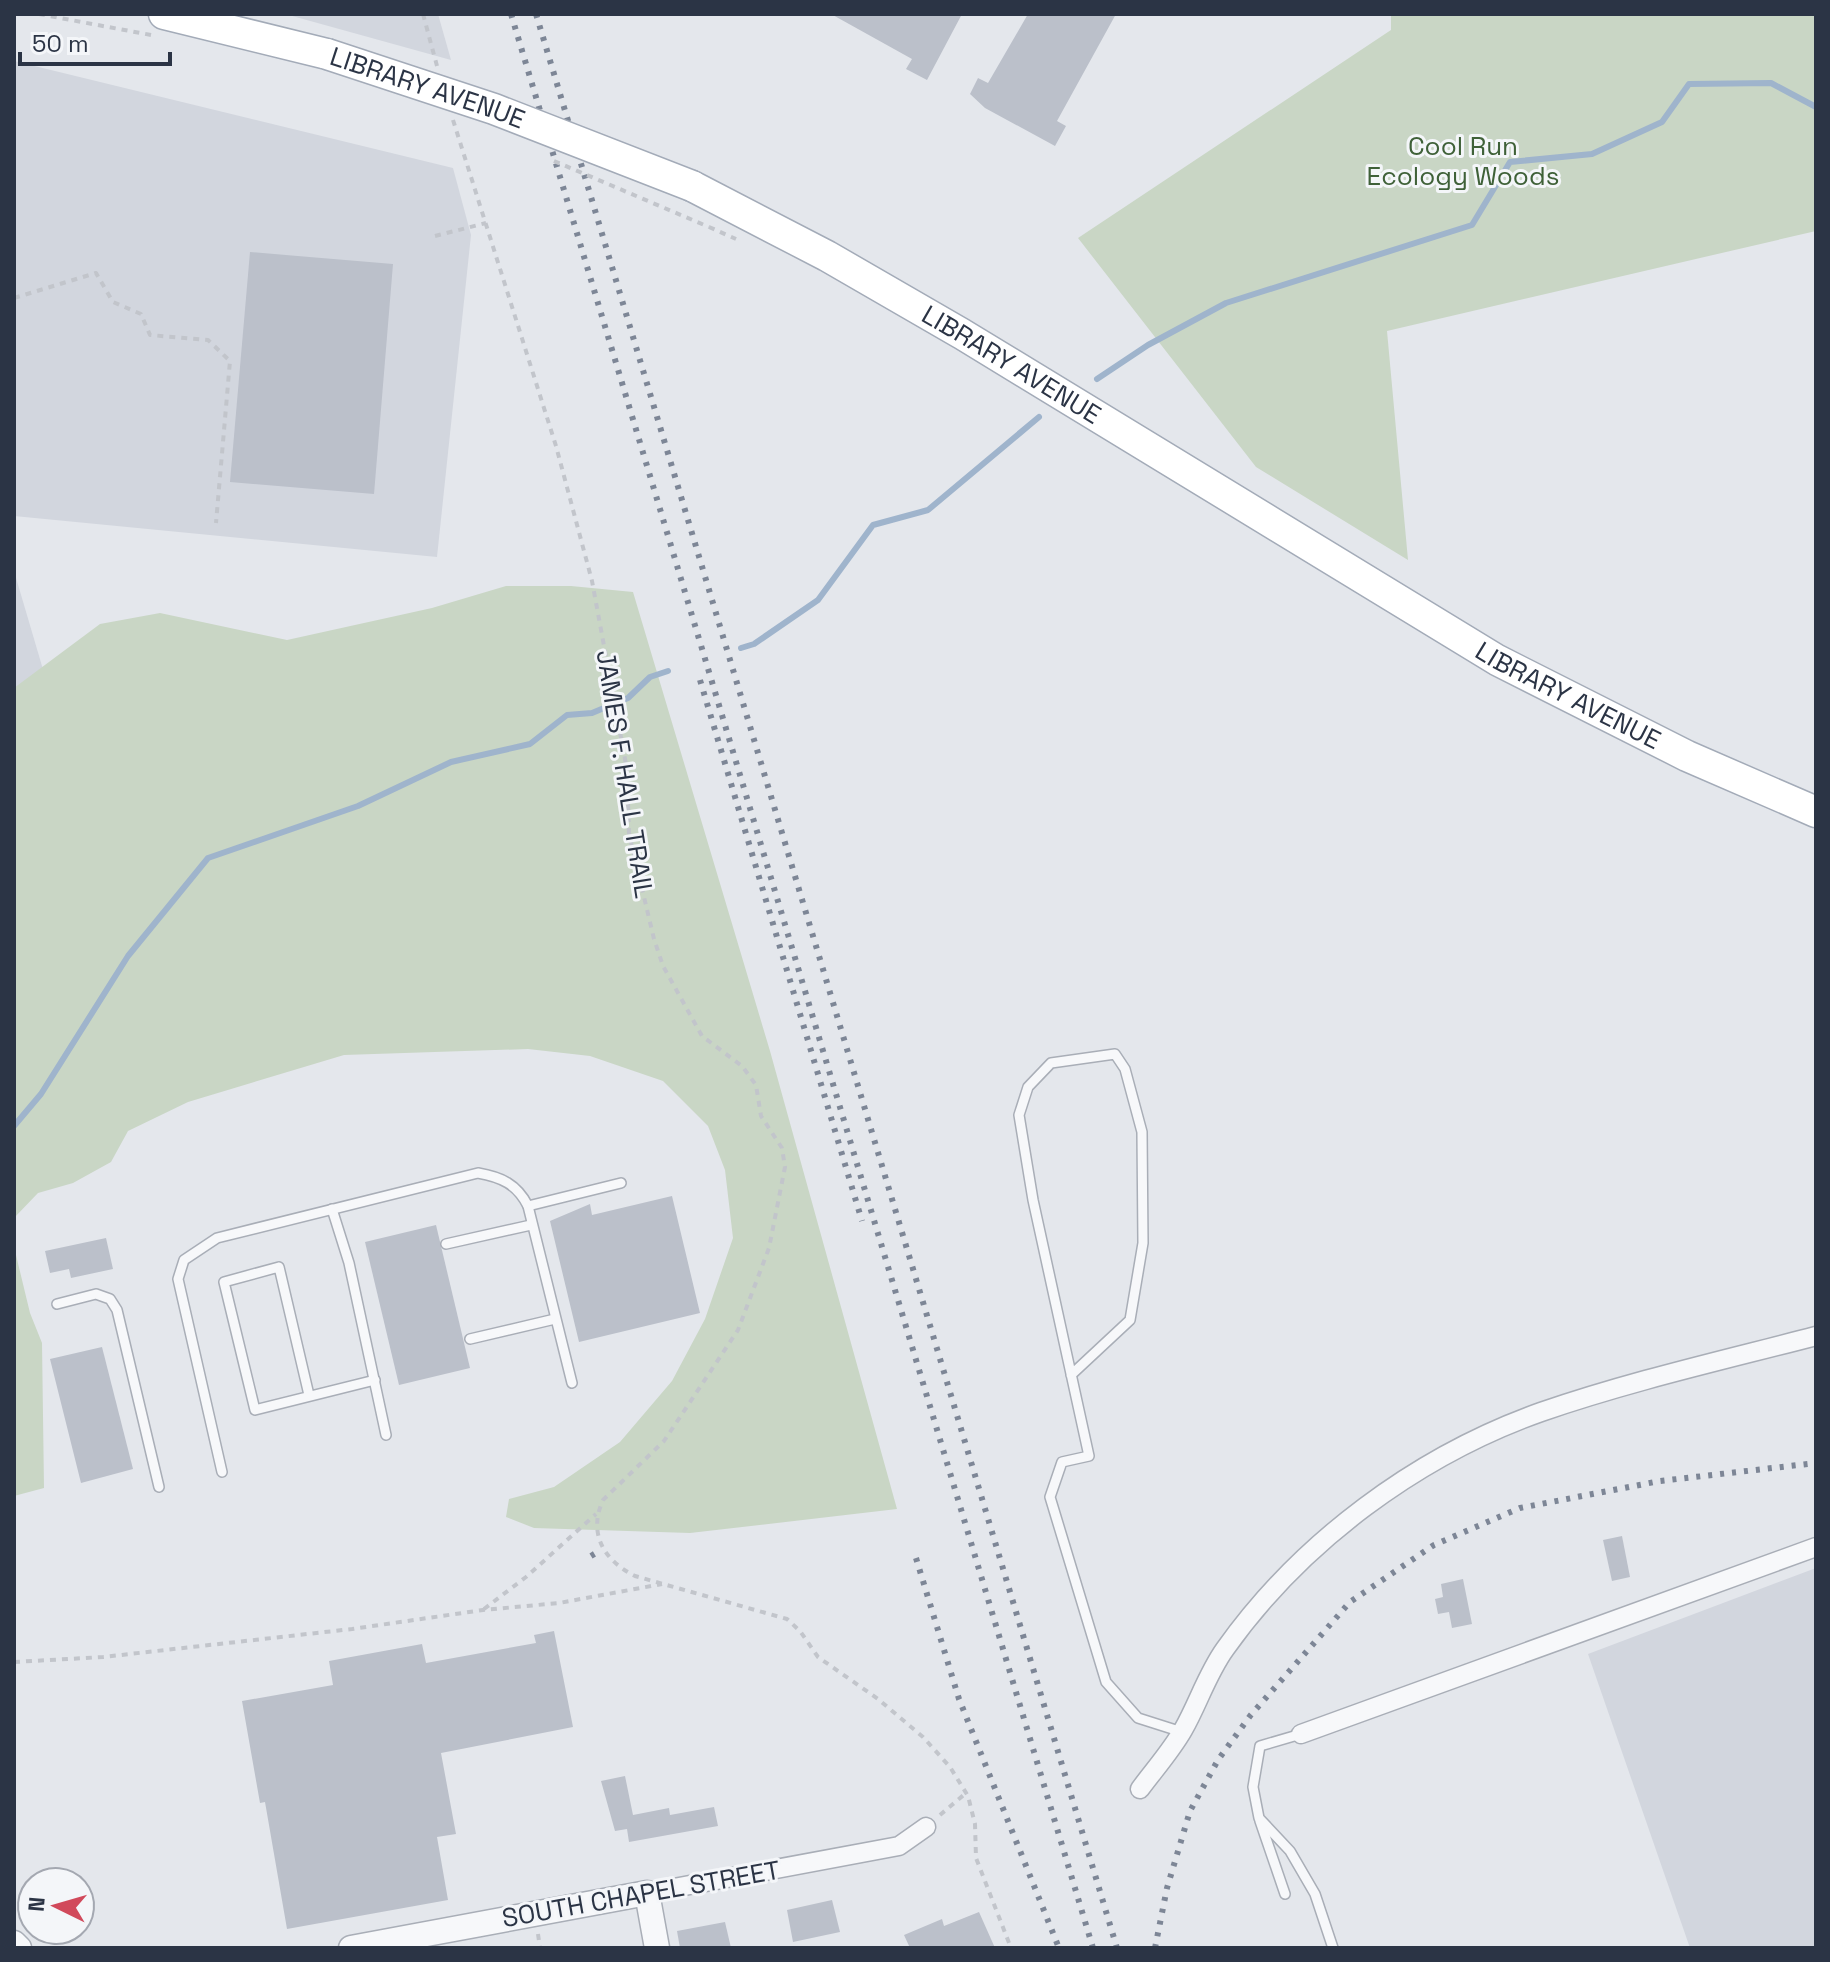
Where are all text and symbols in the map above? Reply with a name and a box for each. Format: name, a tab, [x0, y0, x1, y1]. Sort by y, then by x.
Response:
scale bar	[20, 16, 170, 66]
text: 50 m	[32, 28, 89, 59]
street label: LIBRARY AVENUE	[326, 39, 530, 136]
park label: Cool Run Ecology Woods	[1367, 129, 1559, 193]
street label: LIBRARY AVENUE	[916, 297, 1107, 432]
street label: LIBRARY AVENUE	[1469, 634, 1666, 757]
street label: JAMES F. HALL TRAIL	[589, 647, 661, 901]
street label: SOUTH CHAPEL STREET	[499, 1853, 783, 1935]
north arrow	[16, 1866, 96, 1946]
text: N	[21, 1896, 51, 1913]

